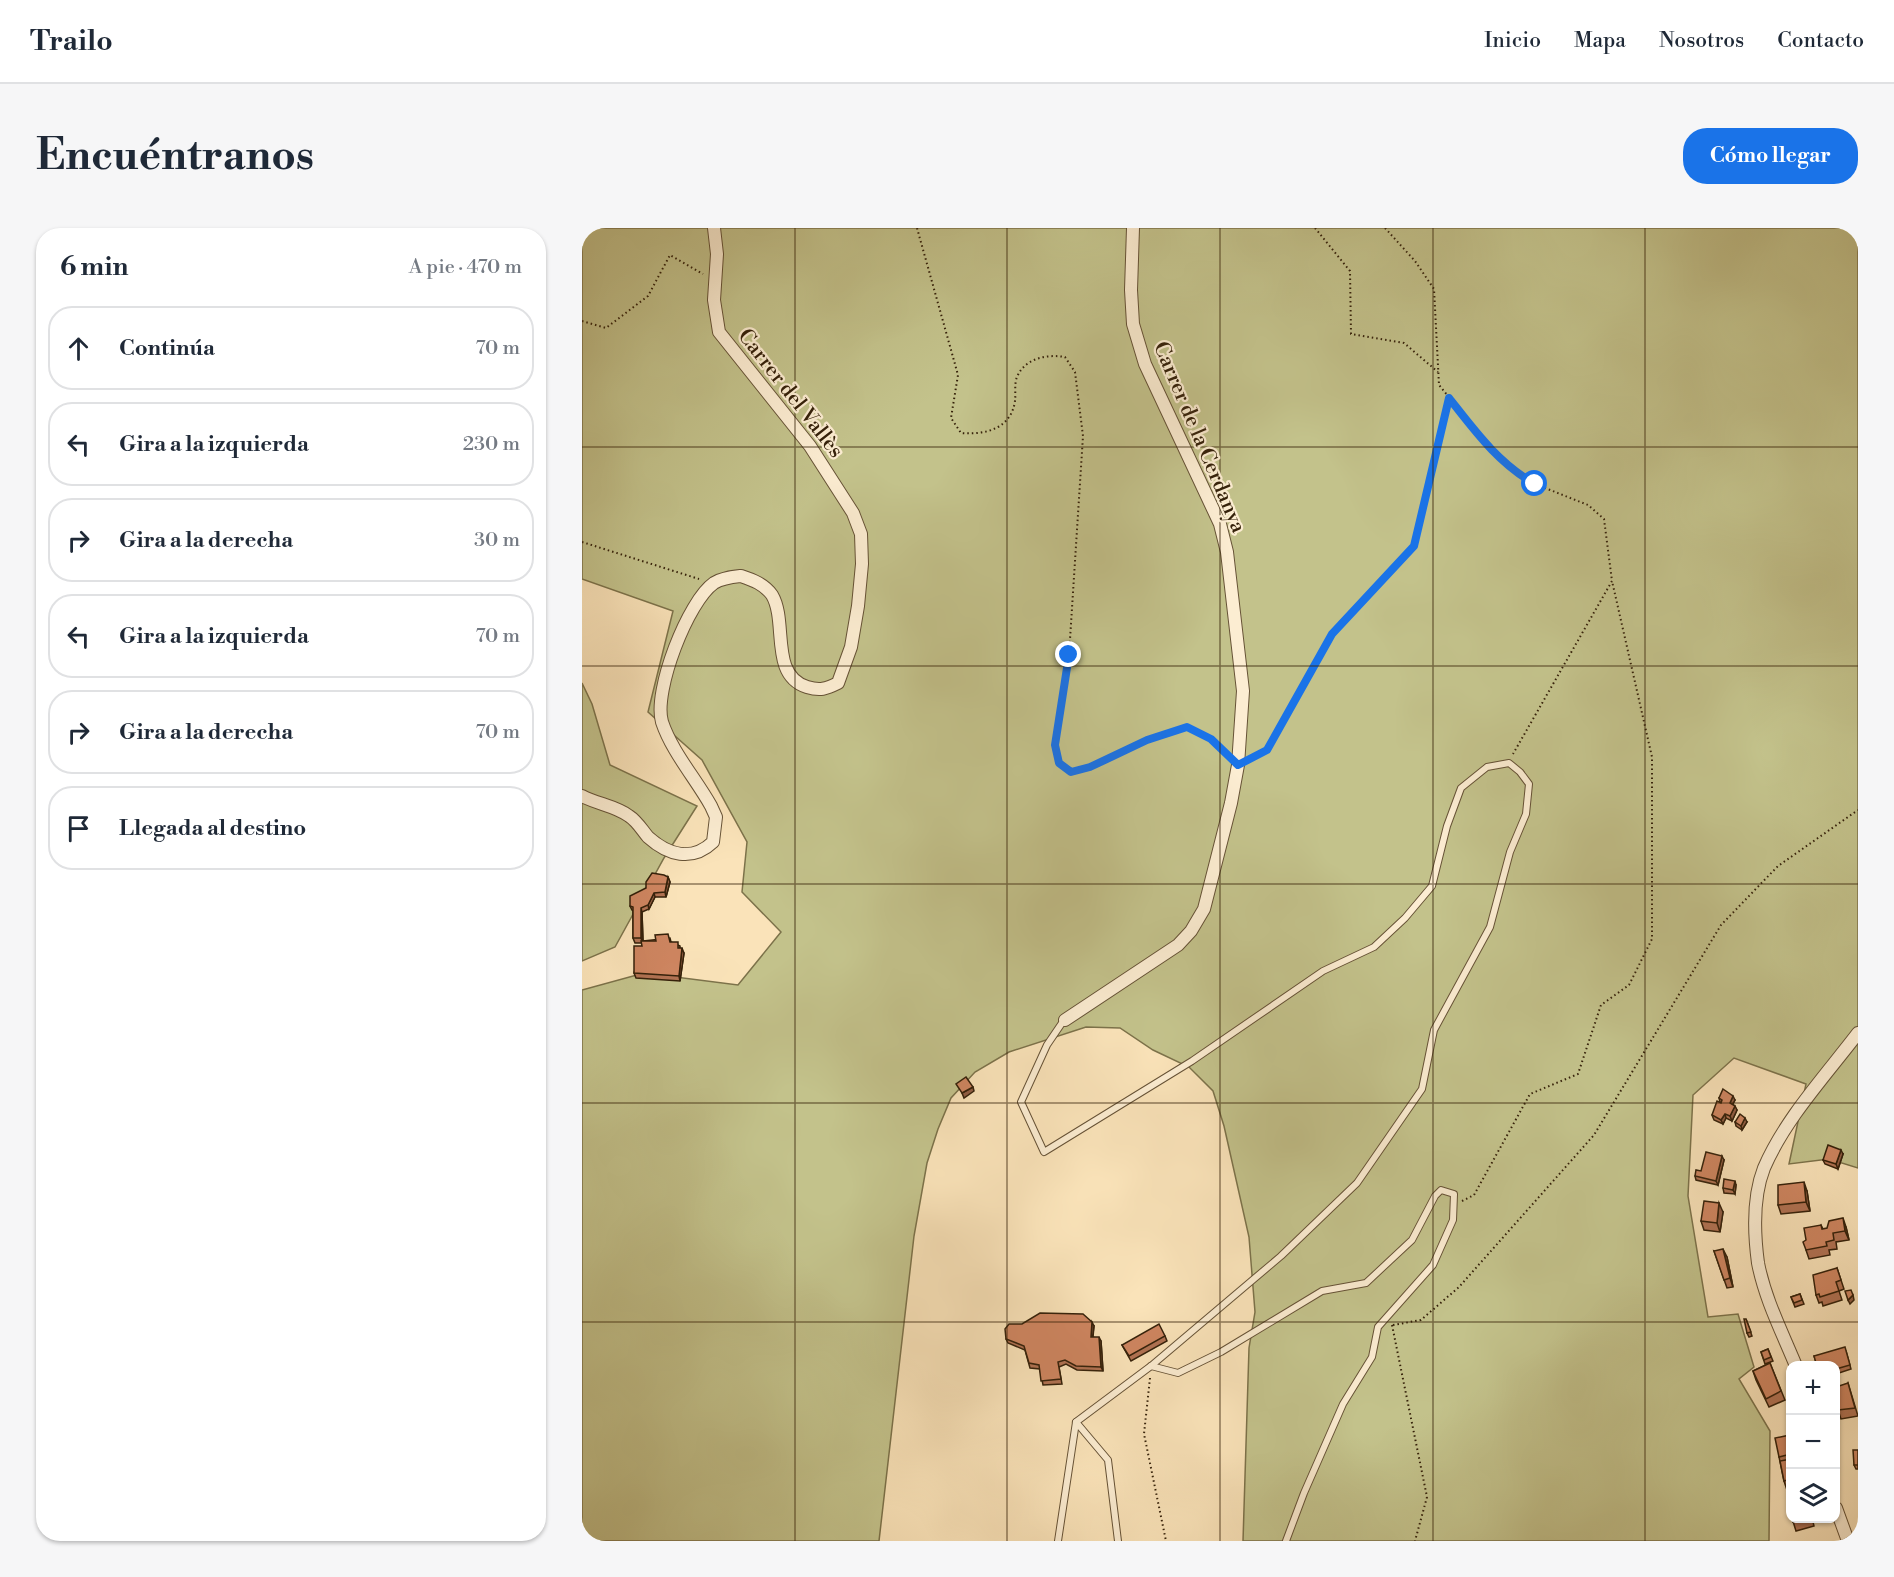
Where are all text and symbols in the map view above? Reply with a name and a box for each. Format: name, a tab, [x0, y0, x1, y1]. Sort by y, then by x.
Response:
text: Trailo	[30, 24, 113, 59]
text: Inicio	[1484, 28, 1541, 54]
text: Mapa	[1574, 28, 1626, 54]
text: Nosotros	[1659, 28, 1744, 54]
text: Contacto	[1777, 28, 1864, 54]
button: Cómo llegar	[1683, 128, 1858, 184]
text: Encuéntranos	[36, 130, 314, 183]
text: 6 min	[60, 251, 128, 283]
text: A pie · 470 m	[409, 255, 522, 280]
street label: Carrer del Vallès	[732, 324, 849, 463]
icon: ahead	[62, 332, 95, 365]
text: Continúa	[119, 335, 215, 362]
text: 70 m	[476, 336, 520, 361]
street label: Carrer de la Cerdanya	[1147, 338, 1251, 537]
icon: left	[62, 428, 95, 461]
text: Gira a la izquierda	[119, 431, 309, 458]
text: 230 m	[463, 432, 520, 457]
route start	[1521, 470, 1547, 496]
icon: right	[62, 524, 95, 557]
text: Gira a la derecha	[119, 527, 293, 554]
text: 30 m	[474, 528, 520, 553]
icon: left	[62, 620, 95, 653]
text: Gira a la izquierda	[119, 623, 309, 650]
text: 70 m	[476, 624, 520, 649]
route end	[1055, 641, 1081, 667]
icon: right	[62, 716, 95, 749]
text: Gira a la derecha	[119, 719, 293, 746]
text: 70 m	[476, 720, 520, 745]
icon: arrive	[62, 812, 95, 845]
text: Llegada al destino	[119, 815, 306, 842]
map controls	[1786, 1361, 1840, 1523]
button: +	[1786, 1361, 1840, 1415]
button: −	[1786, 1415, 1840, 1469]
button: layers	[1786, 1469, 1840, 1523]

